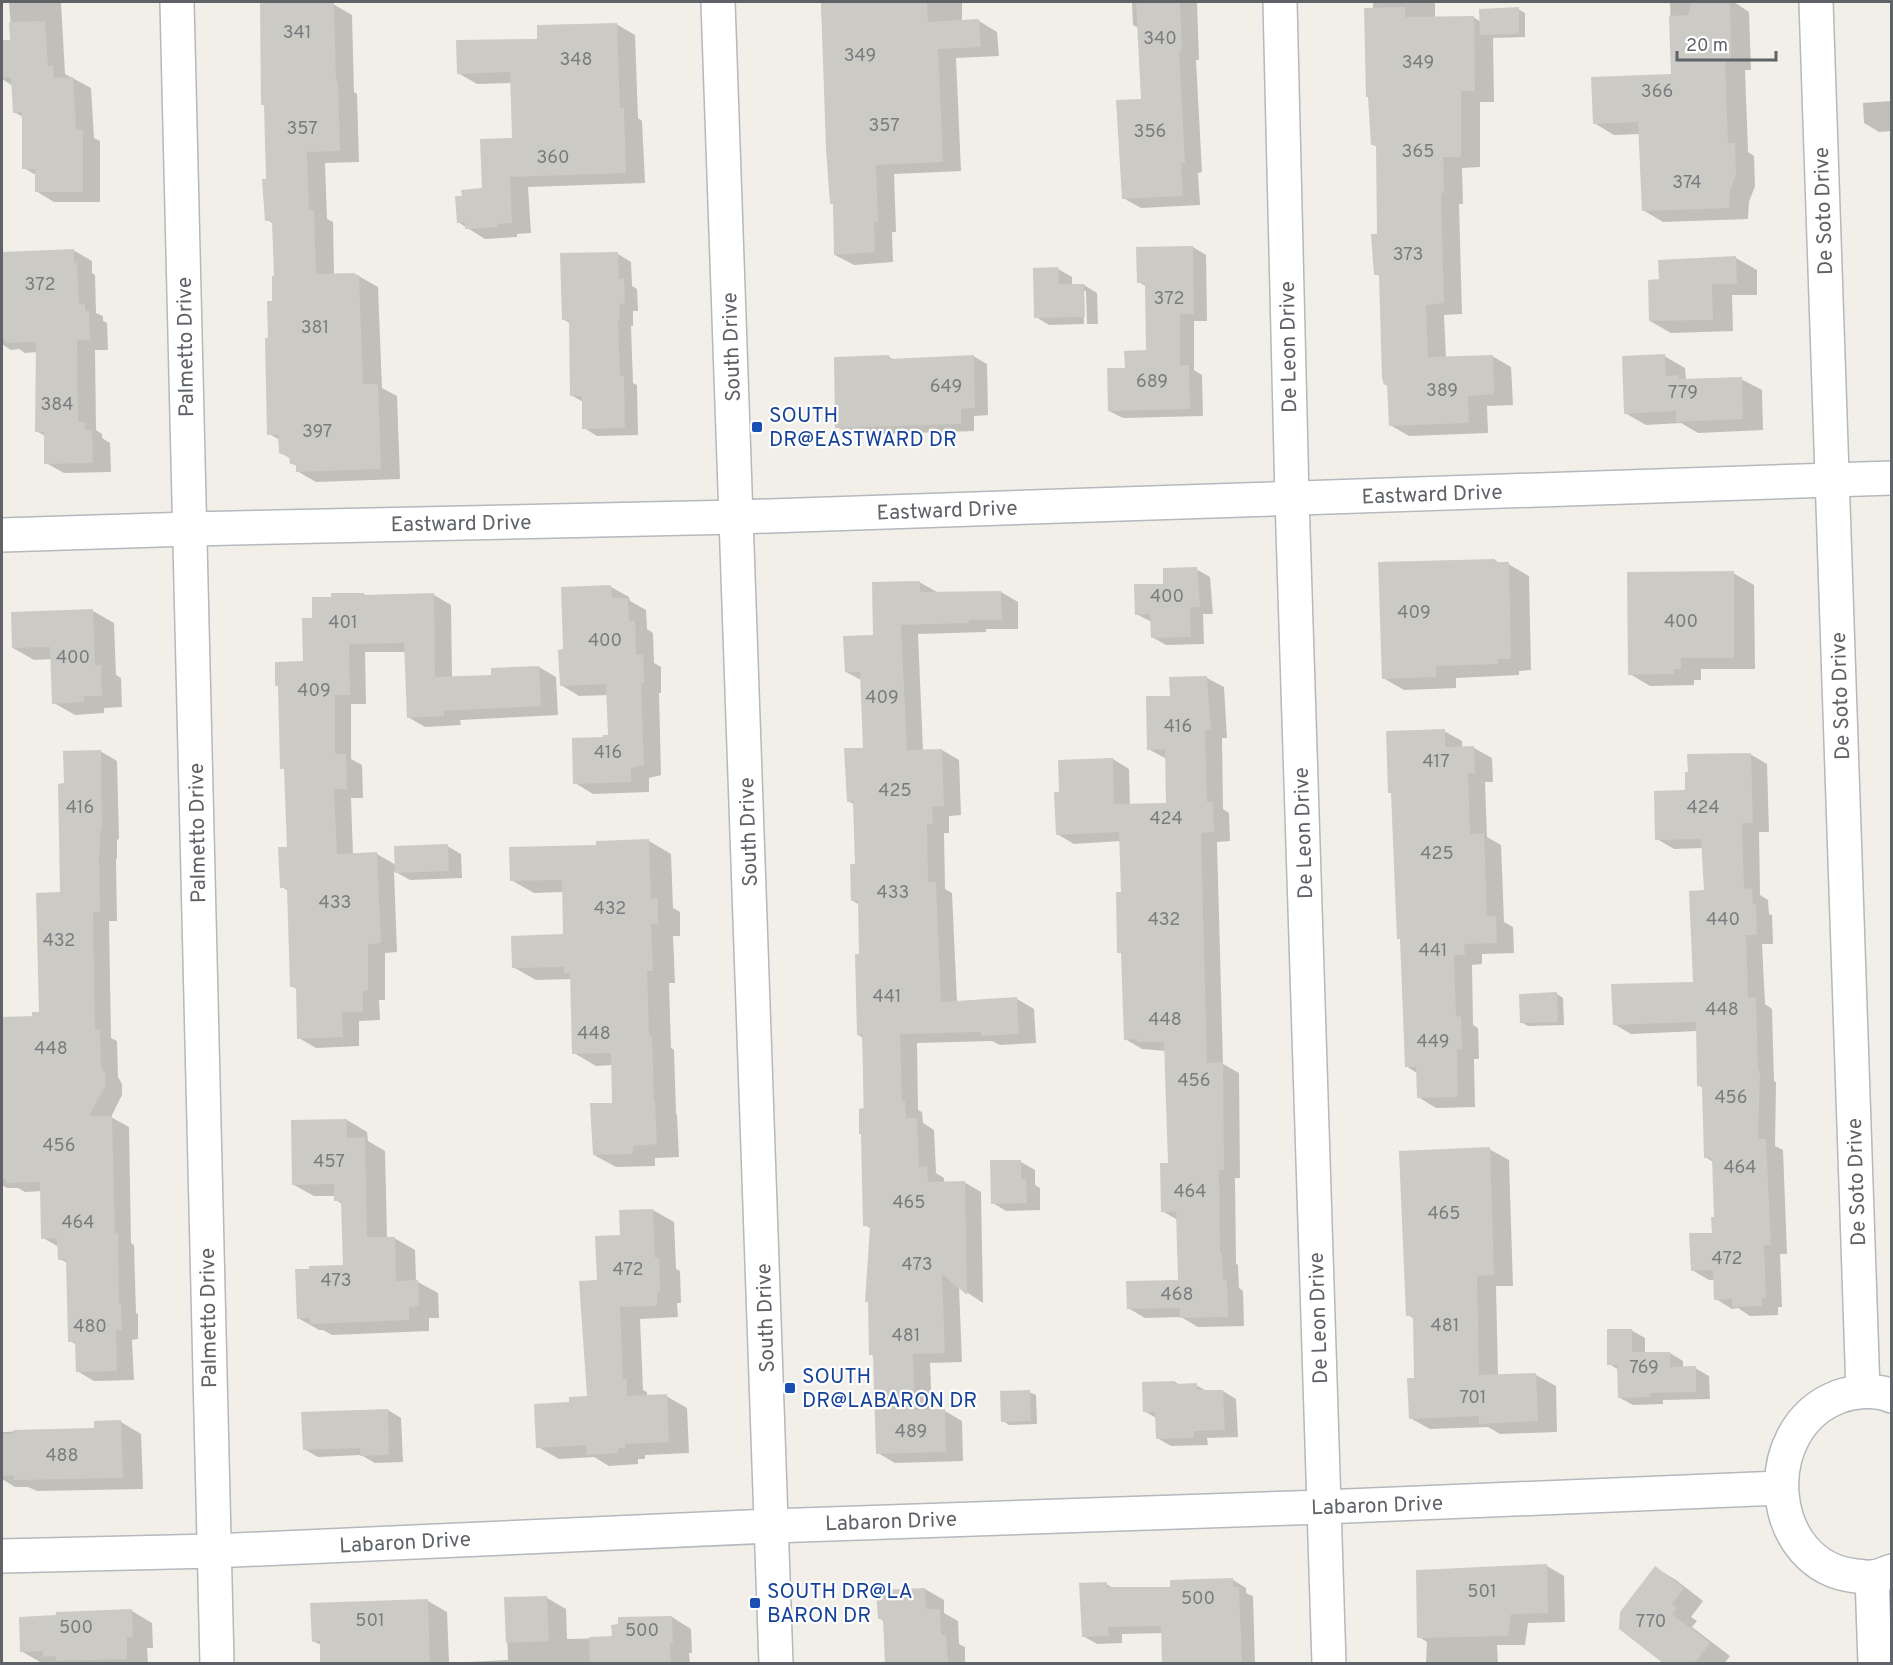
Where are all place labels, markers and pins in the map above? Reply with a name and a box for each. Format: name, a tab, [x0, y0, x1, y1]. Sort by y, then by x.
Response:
place label: SOUTH DR@EASTWARD DR	[769, 403, 957, 454]
marker: SOUTH DR@EASTWARD DR	[750, 420, 764, 434]
place label: SOUTH DR@LABARON DR	[802, 1364, 977, 1415]
marker: SOUTH DR@LABARON DR	[783, 1381, 797, 1395]
place label: SOUTH DR@LA BARON DR	[767, 1579, 913, 1630]
marker: SOUTH DR@LA BARON DR	[748, 1596, 762, 1610]

